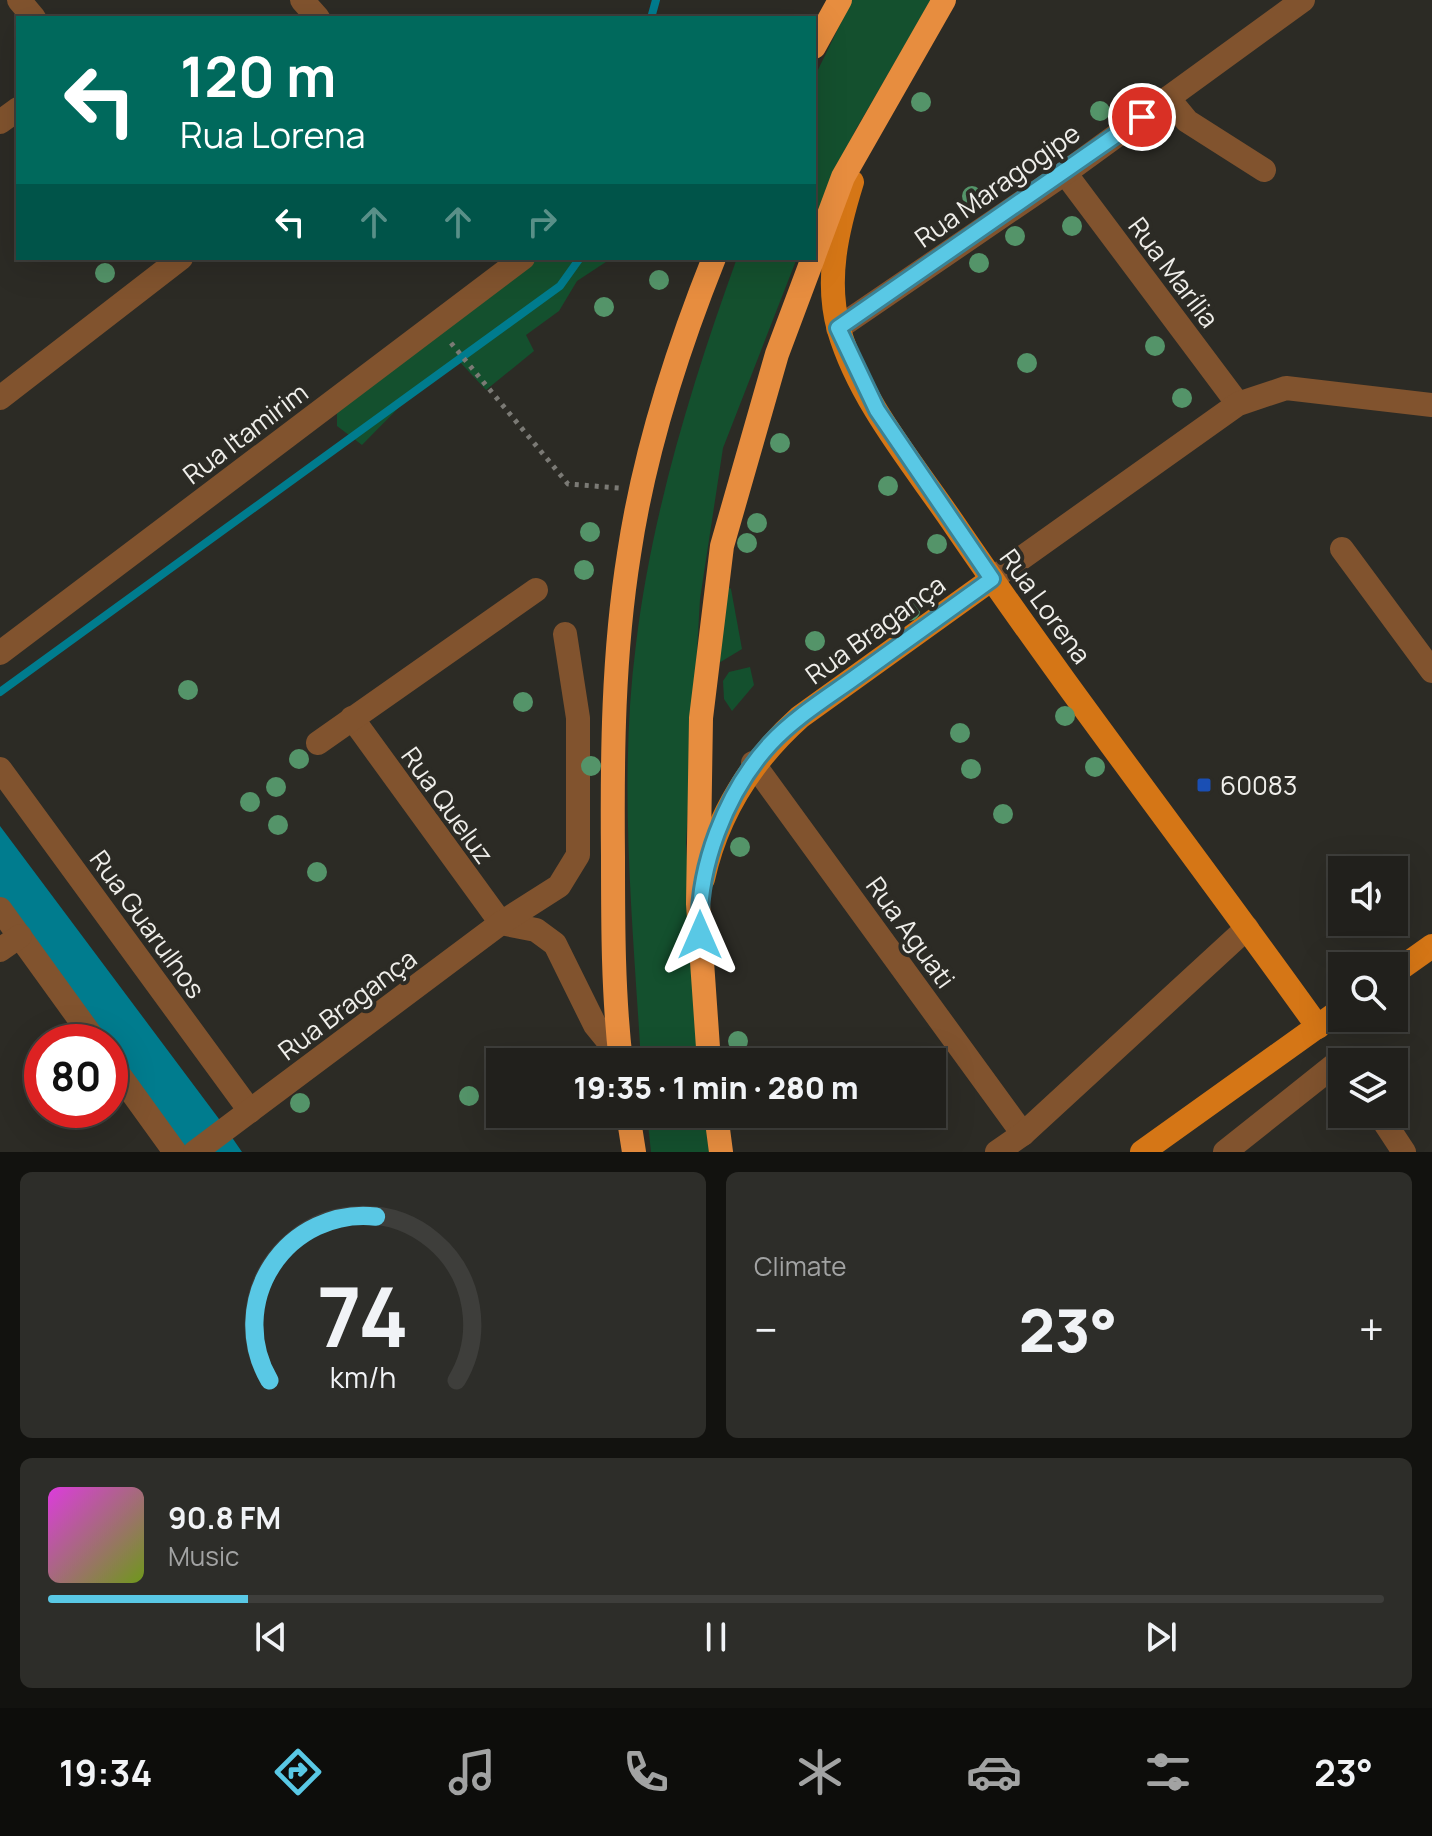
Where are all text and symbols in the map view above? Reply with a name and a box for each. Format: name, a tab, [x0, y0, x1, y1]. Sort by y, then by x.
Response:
text: 120 m	[180, 37, 336, 114]
icon: left	[48, 48, 152, 152]
pin	[1108, 83, 1176, 151]
icon: arrive	[1120, 95, 1164, 139]
text: Rua Lorena	[180, 110, 365, 159]
street label: Rua Maragogipe	[907, 115, 1087, 255]
icon: left	[268, 200, 312, 244]
icon: ahead	[352, 200, 396, 244]
icon: ahead	[436, 200, 480, 244]
icon: right	[520, 200, 564, 244]
street label: Rua Marília	[1121, 209, 1227, 335]
street label: Rua Itamirim	[175, 374, 315, 492]
street label: Rua Lorena	[992, 541, 1100, 671]
street label: Rua Bragança	[798, 566, 952, 692]
street label: Rua Queluz	[393, 739, 503, 871]
place label: 60083	[1220, 767, 1297, 803]
marker: 60083	[1195, 776, 1213, 794]
street label: Rua Guarulhos	[82, 843, 214, 1005]
map controls	[1328, 856, 1408, 1128]
button: sound	[1328, 856, 1408, 936]
street label: Rua Aguati	[858, 869, 964, 995]
position arrow	[658, 893, 742, 977]
street label: Rua Bragança	[270, 940, 424, 1068]
button: search	[1328, 952, 1408, 1032]
speed limit sign: 80	[24, 1024, 128, 1128]
button: layers	[1328, 1048, 1408, 1128]
text: 19:35 · 1 min · 280 m	[574, 1067, 858, 1108]
text: Climate	[754, 1248, 846, 1284]
text: 74	[317, 1258, 409, 1372]
text: 23°	[1019, 1288, 1118, 1370]
text: −	[754, 1299, 778, 1359]
text: +	[1359, 1299, 1384, 1359]
text: km/h	[330, 1358, 396, 1397]
text: 90.8 FM	[168, 1497, 281, 1538]
text: Music	[168, 1538, 239, 1574]
icon: previous	[249, 1615, 293, 1659]
icon: pause	[694, 1615, 738, 1659]
icon: next	[1139, 1615, 1183, 1659]
icon: directions	[270, 1744, 326, 1800]
icon: music	[444, 1744, 500, 1800]
icon: phone	[618, 1744, 674, 1800]
icon: climate	[792, 1744, 848, 1800]
icon: car	[966, 1744, 1022, 1800]
icon: filters	[1140, 1744, 1196, 1800]
text: 19:34	[59, 1748, 152, 1797]
text: 23°	[1314, 1748, 1373, 1797]

